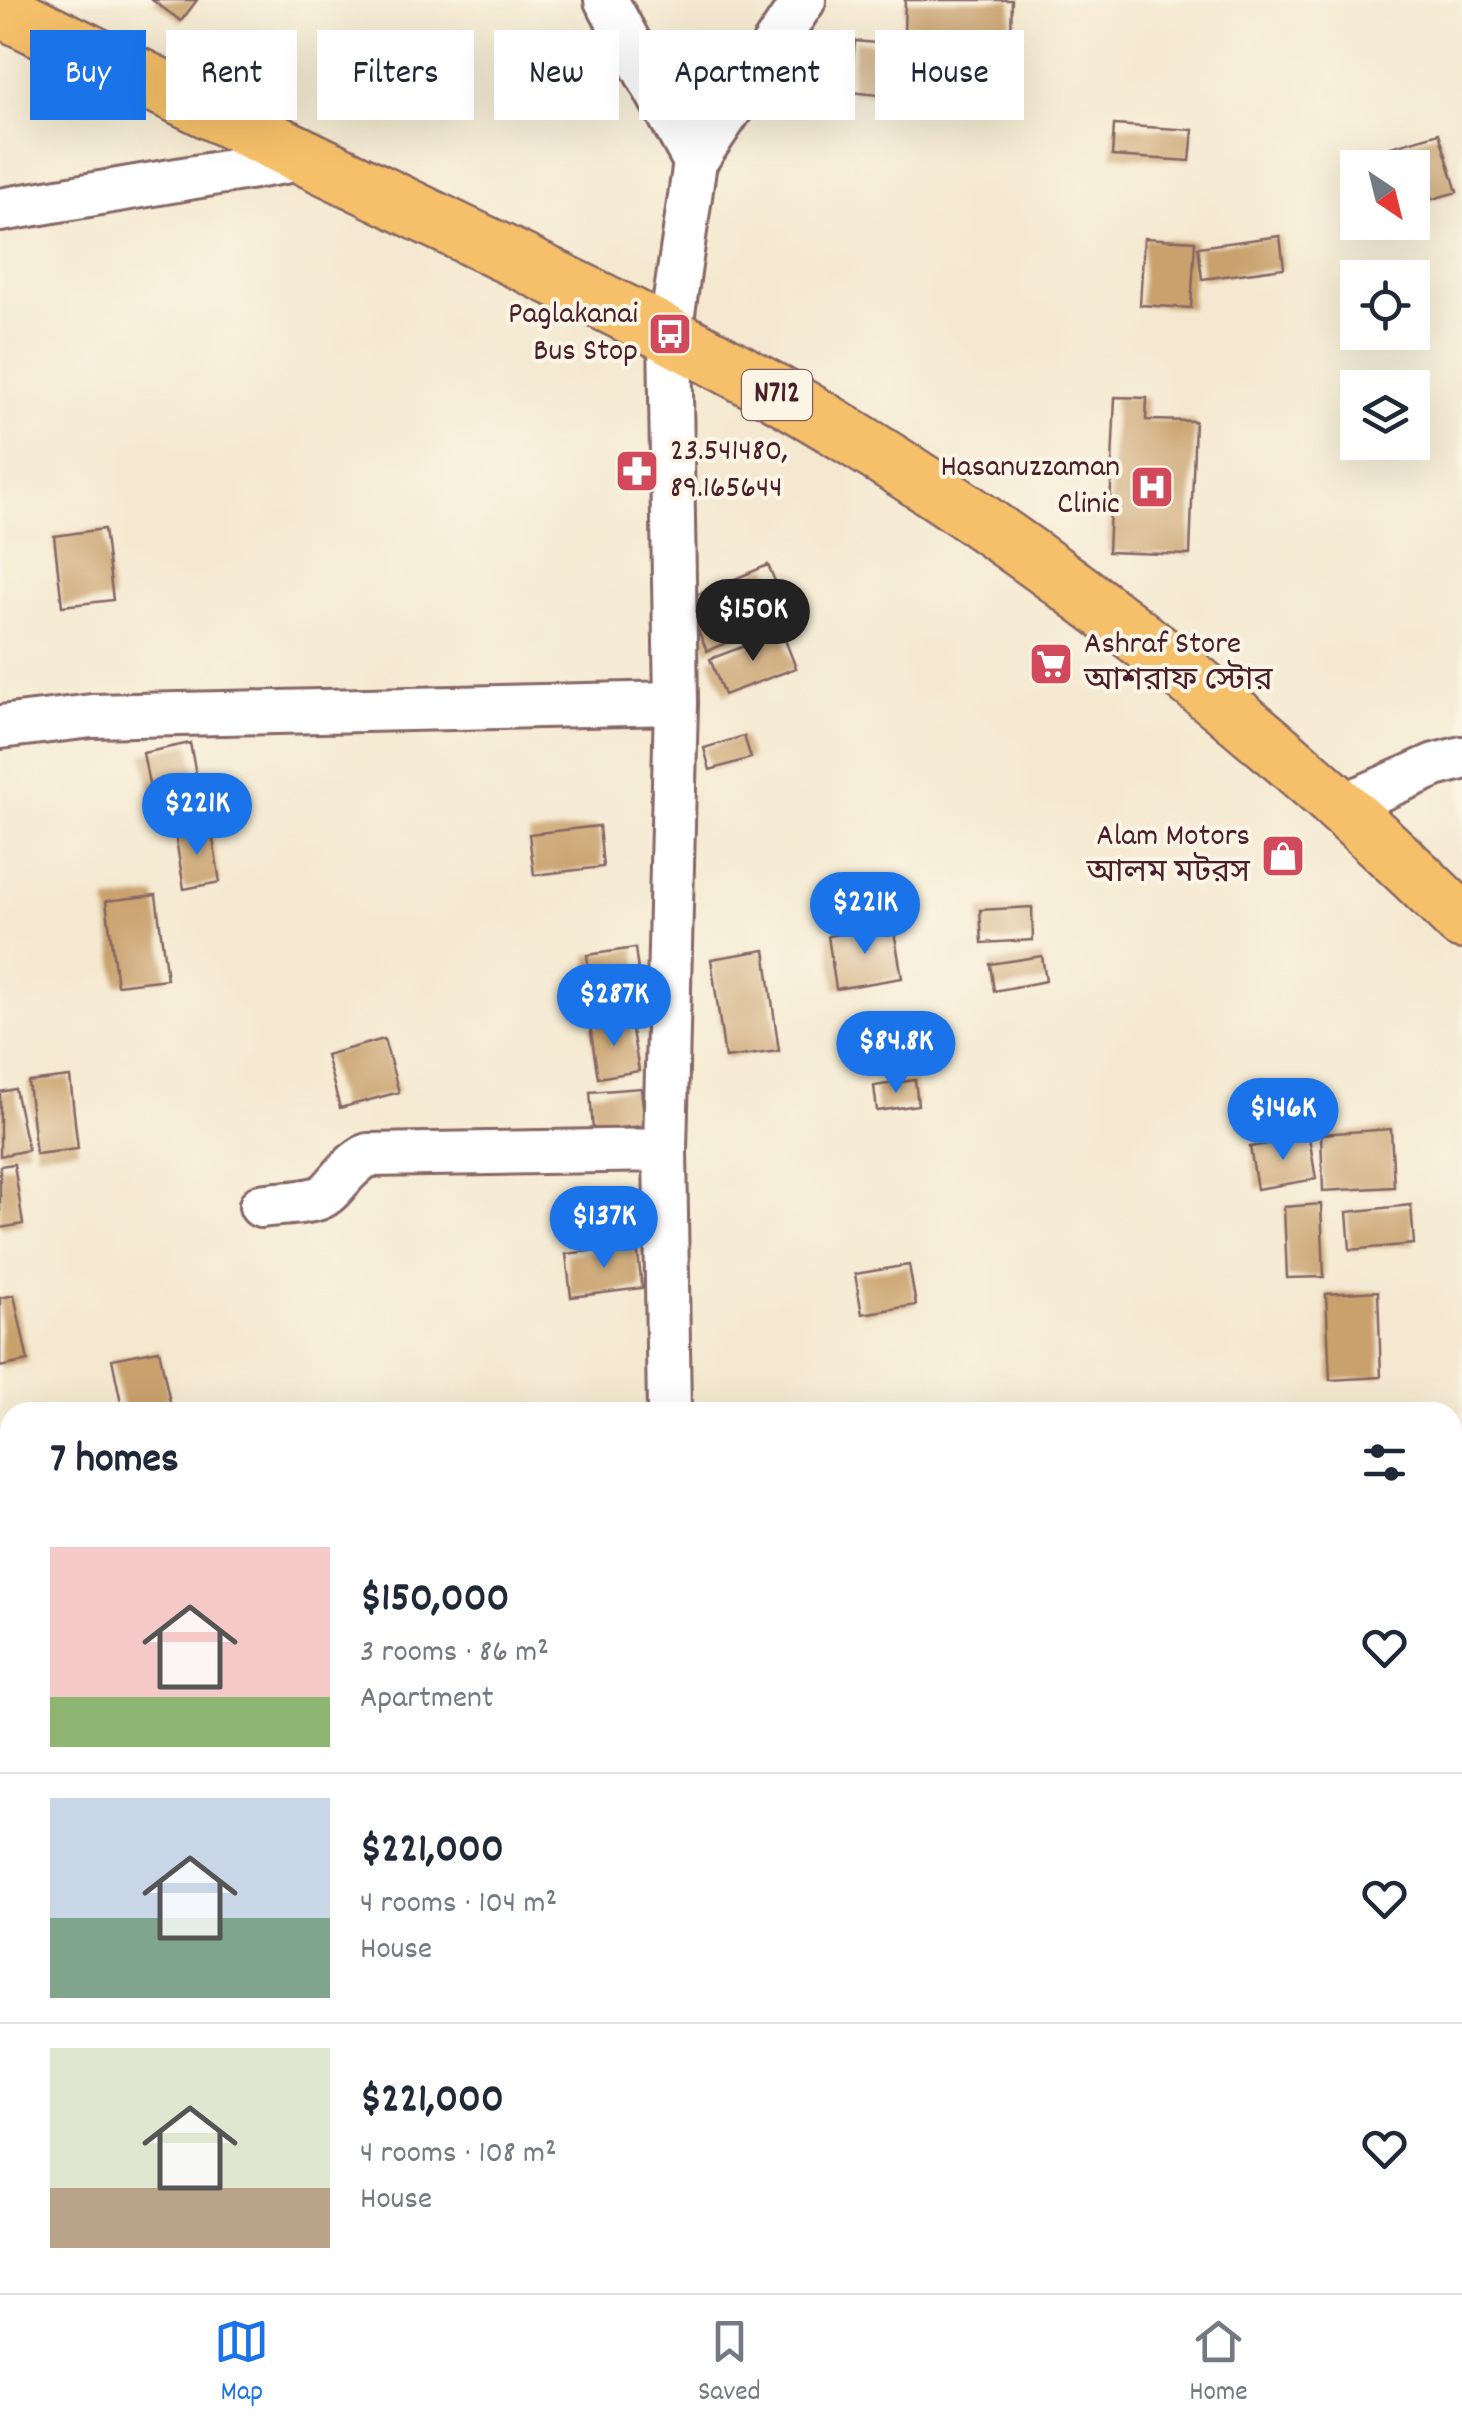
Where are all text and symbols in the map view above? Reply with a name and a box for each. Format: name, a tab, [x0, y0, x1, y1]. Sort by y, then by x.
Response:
chip: Buy	[30, 30, 146, 120]
chip: Rent	[166, 30, 297, 120]
chip: Filters	[317, 30, 474, 120]
chip: New	[494, 30, 619, 120]
chip: Apartment	[639, 30, 855, 120]
chip: House	[875, 30, 1024, 120]
north arrow	[1340, 150, 1430, 240]
map controls	[1340, 150, 1430, 460]
button: locate	[1340, 260, 1430, 350]
place label: Paglakanai Bus Stop	[508, 293, 638, 376]
bus stop icon: Paglakanai Bus Stop	[647, 311, 693, 357]
road number: N712	[742, 370, 812, 420]
button: layers	[1340, 370, 1430, 460]
place label: 23.541480, 89.165644	[670, 430, 788, 513]
place label: Hasanuzzaman Clinic	[940, 446, 1120, 529]
pharmacy icon: 23.541480, 89.165644	[614, 448, 660, 494]
hospital icon: Hasanuzzaman Clinic	[1129, 464, 1175, 510]
pin: $150K	[683, 579, 823, 664]
text: $150K	[718, 588, 788, 634]
place label: Ashraf Store আশরাফ স্টোর	[1083, 623, 1273, 706]
supermarket icon: Ashraf Store আশরাফ স্টোর	[1028, 641, 1074, 687]
pin: $221K	[127, 773, 267, 858]
text: $221K	[164, 782, 230, 828]
place label: Alam Motors আলম মটরস	[1086, 815, 1251, 898]
shop icon: Alam Motors আলম মটরস	[1260, 833, 1306, 879]
pin: $221K	[795, 872, 935, 957]
text: $221K	[832, 881, 898, 927]
pin: $287K	[544, 964, 684, 1049]
text: $287K	[579, 973, 649, 1019]
pin: $84.8K	[815, 1011, 977, 1096]
text: $84.8K	[858, 1020, 934, 1066]
pin: $146K	[1213, 1078, 1353, 1163]
text: $146K	[1250, 1087, 1316, 1133]
pin: $137K	[534, 1186, 674, 1271]
text: $137K	[572, 1195, 636, 1241]
text: 7 homes	[50, 1432, 179, 1492]
icon: filters	[1357, 1435, 1412, 1490]
text: $150,000	[360, 1571, 509, 1631]
icon: home	[130, 1587, 250, 1707]
icon: heart	[1357, 1620, 1412, 1675]
text: 3 rooms · 86 m²	[360, 1631, 549, 1677]
text: Apartment	[360, 1677, 494, 1723]
text: $221,000	[360, 1822, 504, 1882]
icon: home	[130, 1838, 250, 1958]
icon: heart	[1357, 1871, 1412, 1926]
text: 4 rooms · 104 m²	[360, 1882, 557, 1928]
text: House	[360, 1928, 432, 1974]
text: $221,000	[360, 2072, 504, 2132]
icon: home	[130, 2088, 250, 2208]
icon: heart	[1357, 2121, 1412, 2176]
text: 4 rooms · 108 m²	[360, 2132, 557, 2178]
text: House	[360, 2178, 432, 2224]
tab: Map	[214, 2314, 269, 2414]
tab: Saved	[698, 2314, 761, 2414]
tab: Home	[1189, 2314, 1248, 2414]

